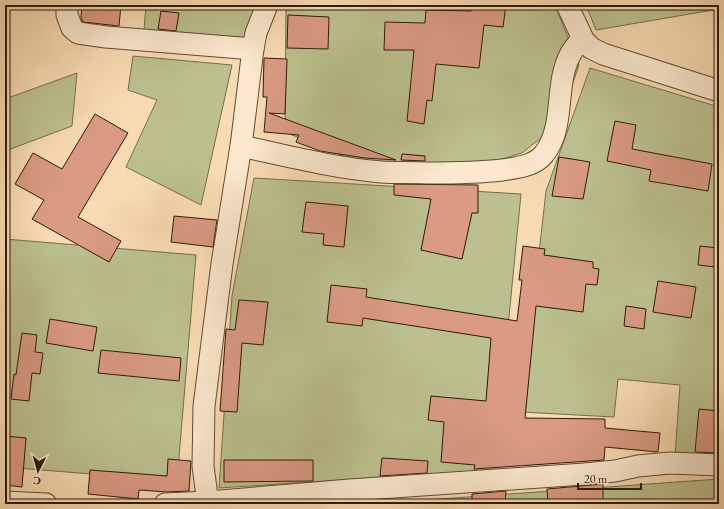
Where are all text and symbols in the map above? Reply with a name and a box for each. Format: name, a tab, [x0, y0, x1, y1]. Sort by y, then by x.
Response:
north arrow	[18, 451, 58, 491]
scale bar	[578, 465, 641, 491]
text: 20 m	[584, 471, 608, 487]
text: С	[32, 474, 42, 488]

